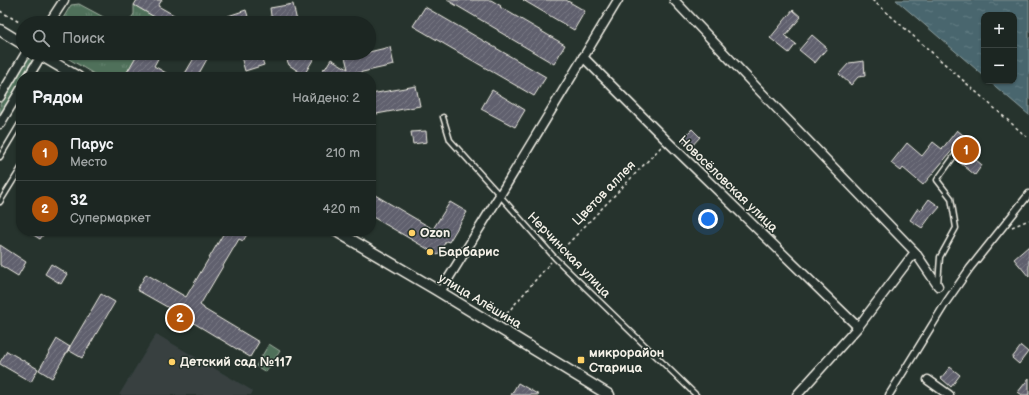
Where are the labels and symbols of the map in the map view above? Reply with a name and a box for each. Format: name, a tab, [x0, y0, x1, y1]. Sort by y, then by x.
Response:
street label: Новосёловская улица	[675, 132, 781, 236]
pin: 1	[953, 135, 979, 165]
street label: Цветов аллея	[569, 157, 639, 229]
street label: Нерчинская улица	[524, 209, 614, 301]
your location	[698, 209, 718, 229]
place label: Ozon	[420, 225, 450, 241]
marker: Ozon	[407, 228, 417, 238]
place label: Барбарис	[438, 244, 500, 260]
marker: Барбарис	[425, 247, 435, 257]
street label: улица Алёшина	[435, 270, 525, 332]
pin: 2	[167, 303, 193, 333]
place label: микрорайон Старица	[589, 345, 664, 376]
place label: Детский сад №117	[180, 354, 292, 370]
marker: микрорайон Старица	[576, 355, 586, 365]
marker: Детский сад №117	[167, 357, 177, 367]

